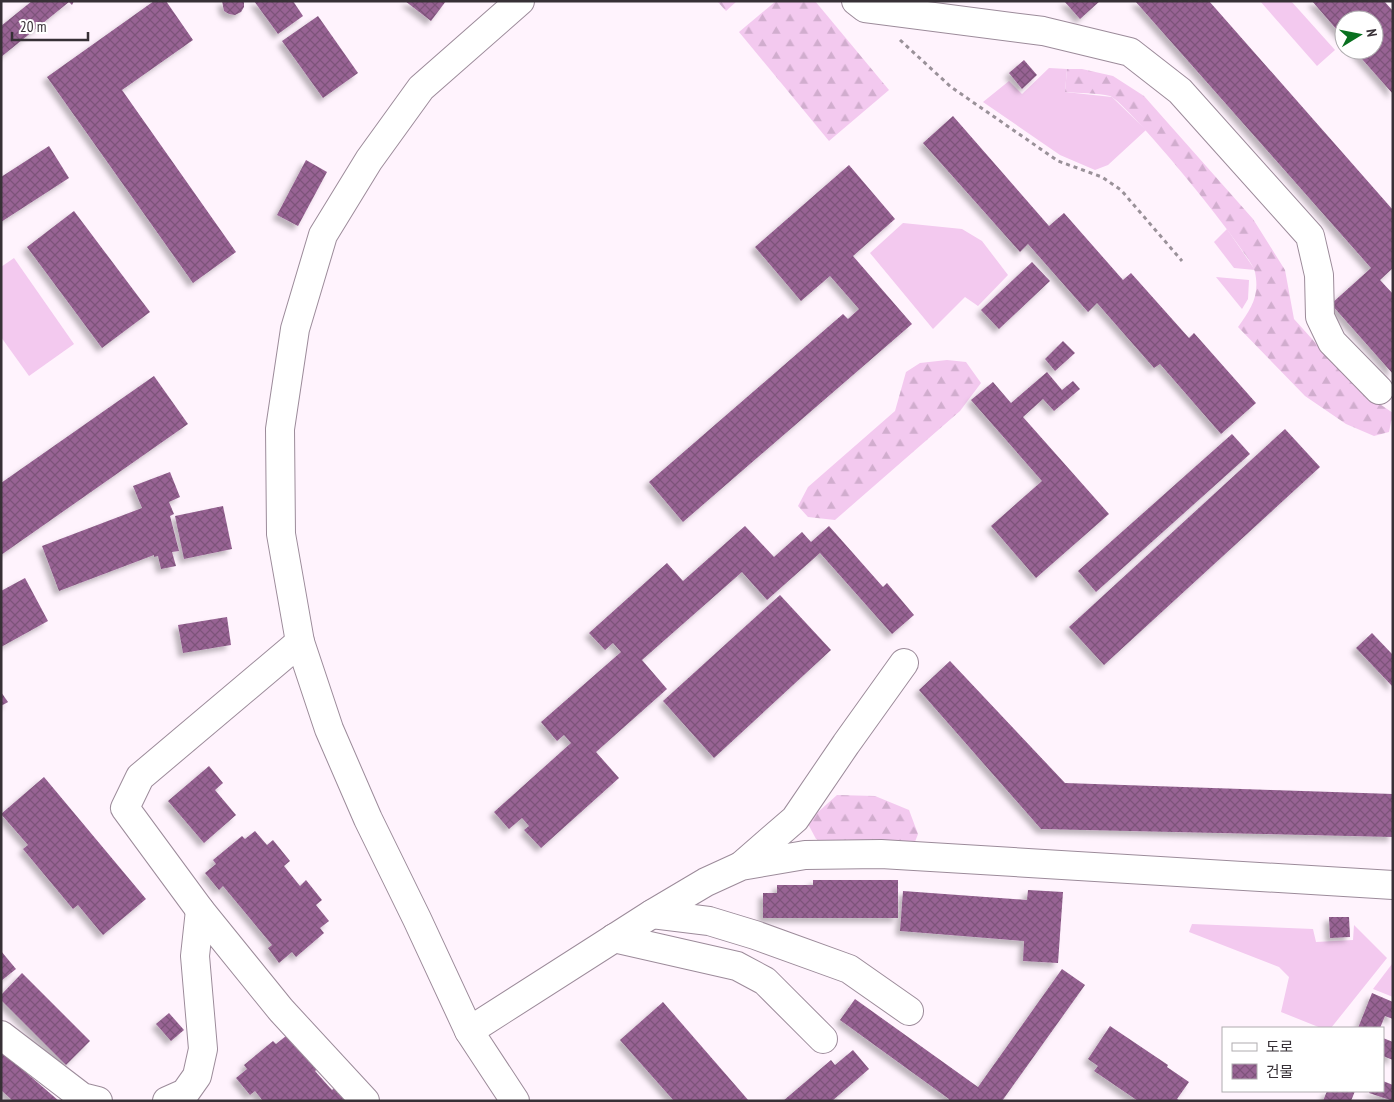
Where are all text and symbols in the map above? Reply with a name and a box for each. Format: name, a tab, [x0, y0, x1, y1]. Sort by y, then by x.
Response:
scale bar	[12, 10, 89, 42]
north arrow	[1334, 10, 1384, 60]
text: 20 m	[20, 17, 46, 36]
text: N	[1362, 27, 1381, 38]
legend	[1222, 1027, 1384, 1092]
text: 도로	[1266, 1037, 1294, 1056]
text: 건물	[1266, 1062, 1294, 1081]

